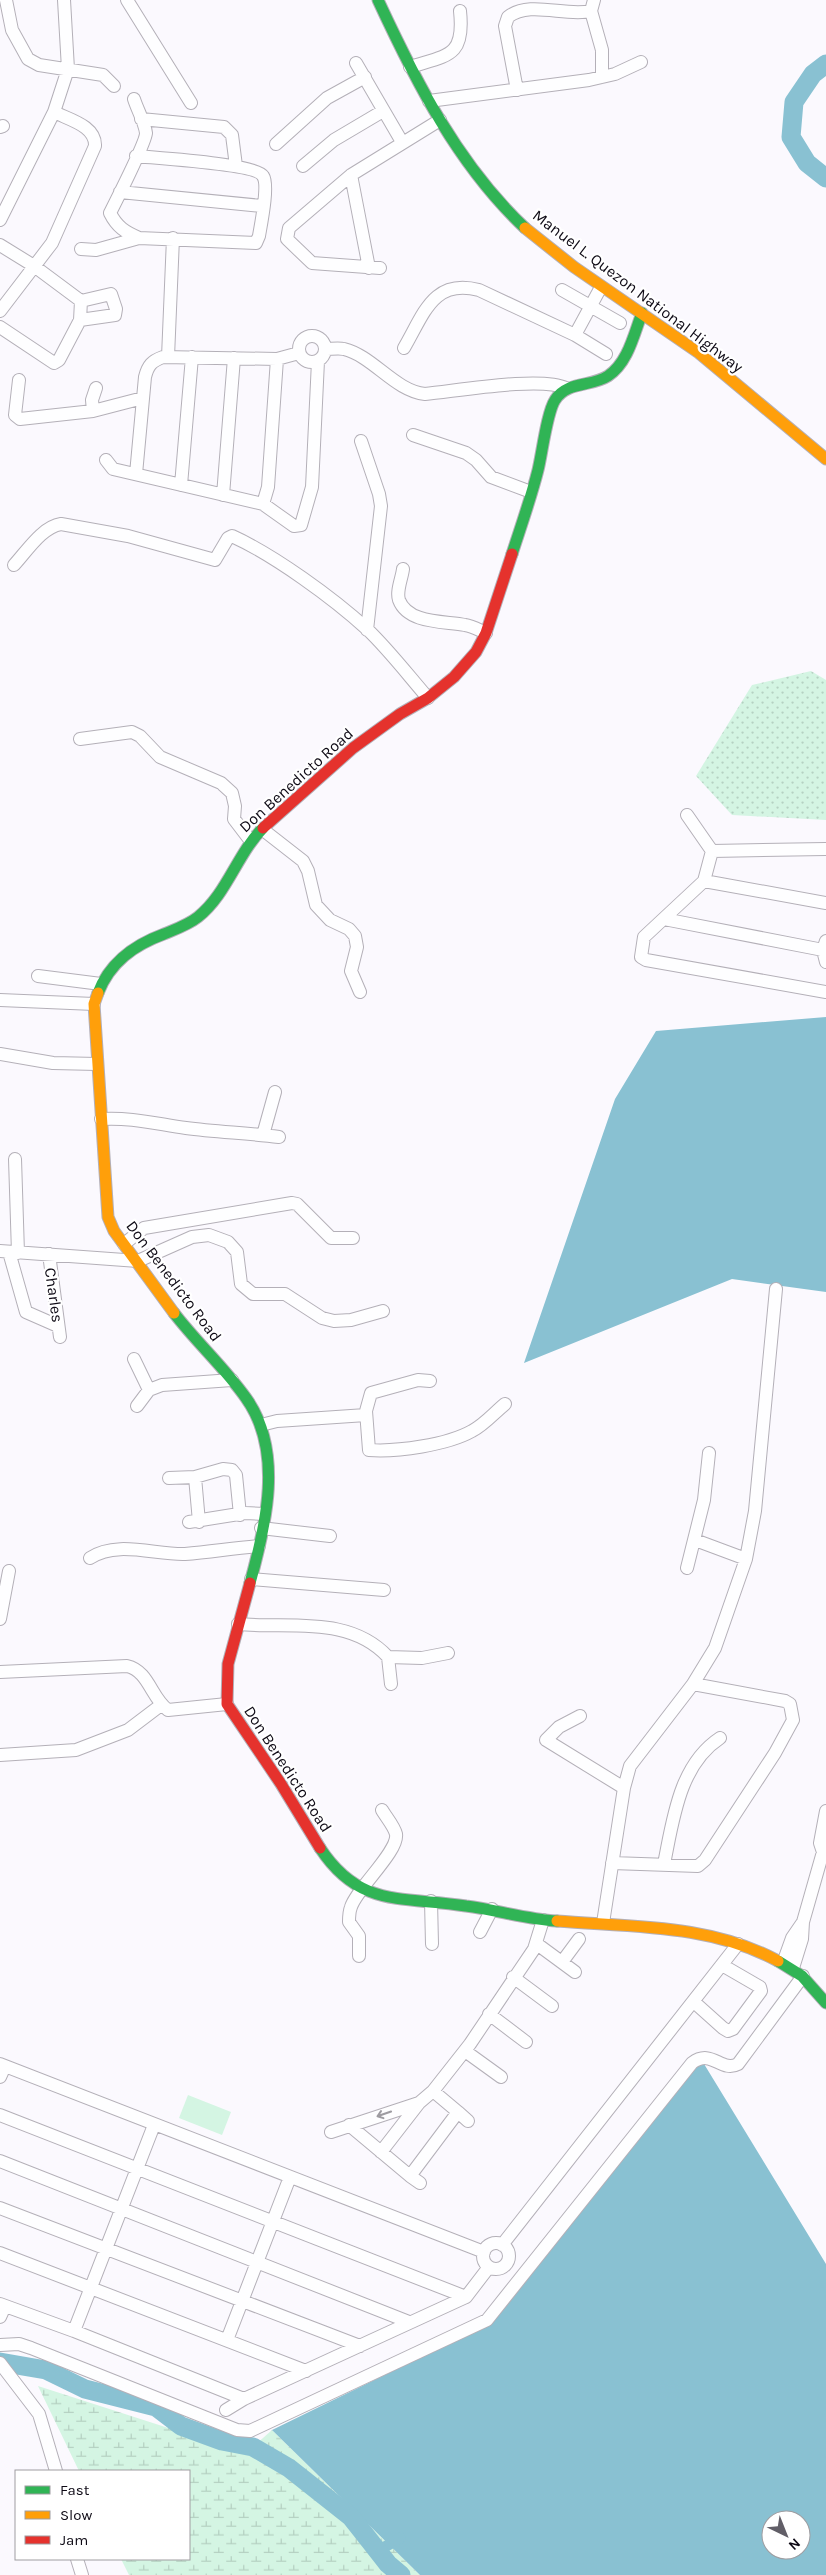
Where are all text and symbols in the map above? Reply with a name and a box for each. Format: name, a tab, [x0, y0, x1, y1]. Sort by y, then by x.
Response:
street label: Manuel L. Quezon National Highway	[529, 206, 747, 377]
street label: Don Benedicto Road	[235, 724, 357, 836]
street label: Don Benedicto Road	[122, 1217, 226, 1345]
street label: Charles	[41, 1266, 67, 1324]
street label: Don Benedicto Road	[240, 1702, 336, 1836]
one-way arrow	[376, 2109, 392, 2119]
legend	[15, 2470, 190, 2560]
text: Fast	[60, 2481, 90, 2499]
text: Slow	[60, 2506, 92, 2524]
north arrow	[761, 2510, 811, 2560]
text: Jam	[60, 2531, 88, 2549]
text: N	[785, 2534, 804, 2554]

